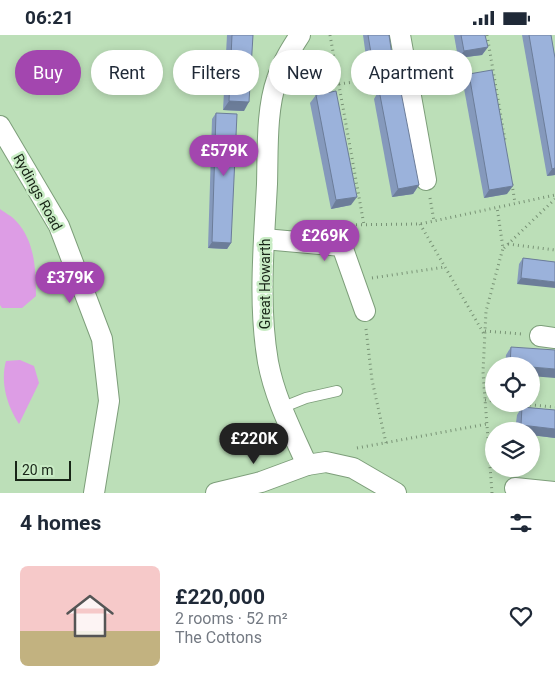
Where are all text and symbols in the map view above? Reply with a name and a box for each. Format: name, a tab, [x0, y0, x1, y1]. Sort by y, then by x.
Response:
text: 06:21	[25, 6, 74, 29]
chip: Buy	[15, 50, 81, 95]
chip: Rent	[91, 50, 163, 95]
chip: Filters	[173, 50, 259, 95]
chip: New	[269, 50, 341, 95]
chip: Apartment	[351, 50, 472, 95]
pin: £579K	[189, 135, 259, 177]
text: £579K	[200, 141, 248, 160]
street label: Rydings Road	[10, 151, 66, 233]
pin: £269K	[290, 219, 360, 262]
text: £269K	[301, 226, 349, 245]
street label: Great Howarth	[257, 239, 273, 329]
pin: £379K	[35, 261, 105, 304]
text: £379K	[46, 268, 94, 287]
map controls	[485, 357, 540, 477]
button: locate	[485, 357, 540, 412]
button: layers	[485, 422, 540, 477]
pin: £220K	[219, 423, 289, 465]
text: £220K	[230, 429, 278, 448]
scale bar	[15, 458, 71, 481]
text: 20 m	[22, 462, 54, 478]
icon: filters	[507, 509, 535, 537]
text: 4 homes	[20, 511, 101, 535]
text: £220,000	[175, 585, 265, 609]
icon: home	[60, 586, 120, 646]
icon: heart	[507, 602, 535, 630]
text: 2 rooms · 52 m²	[175, 609, 288, 628]
text: The Cottons	[175, 628, 262, 647]

